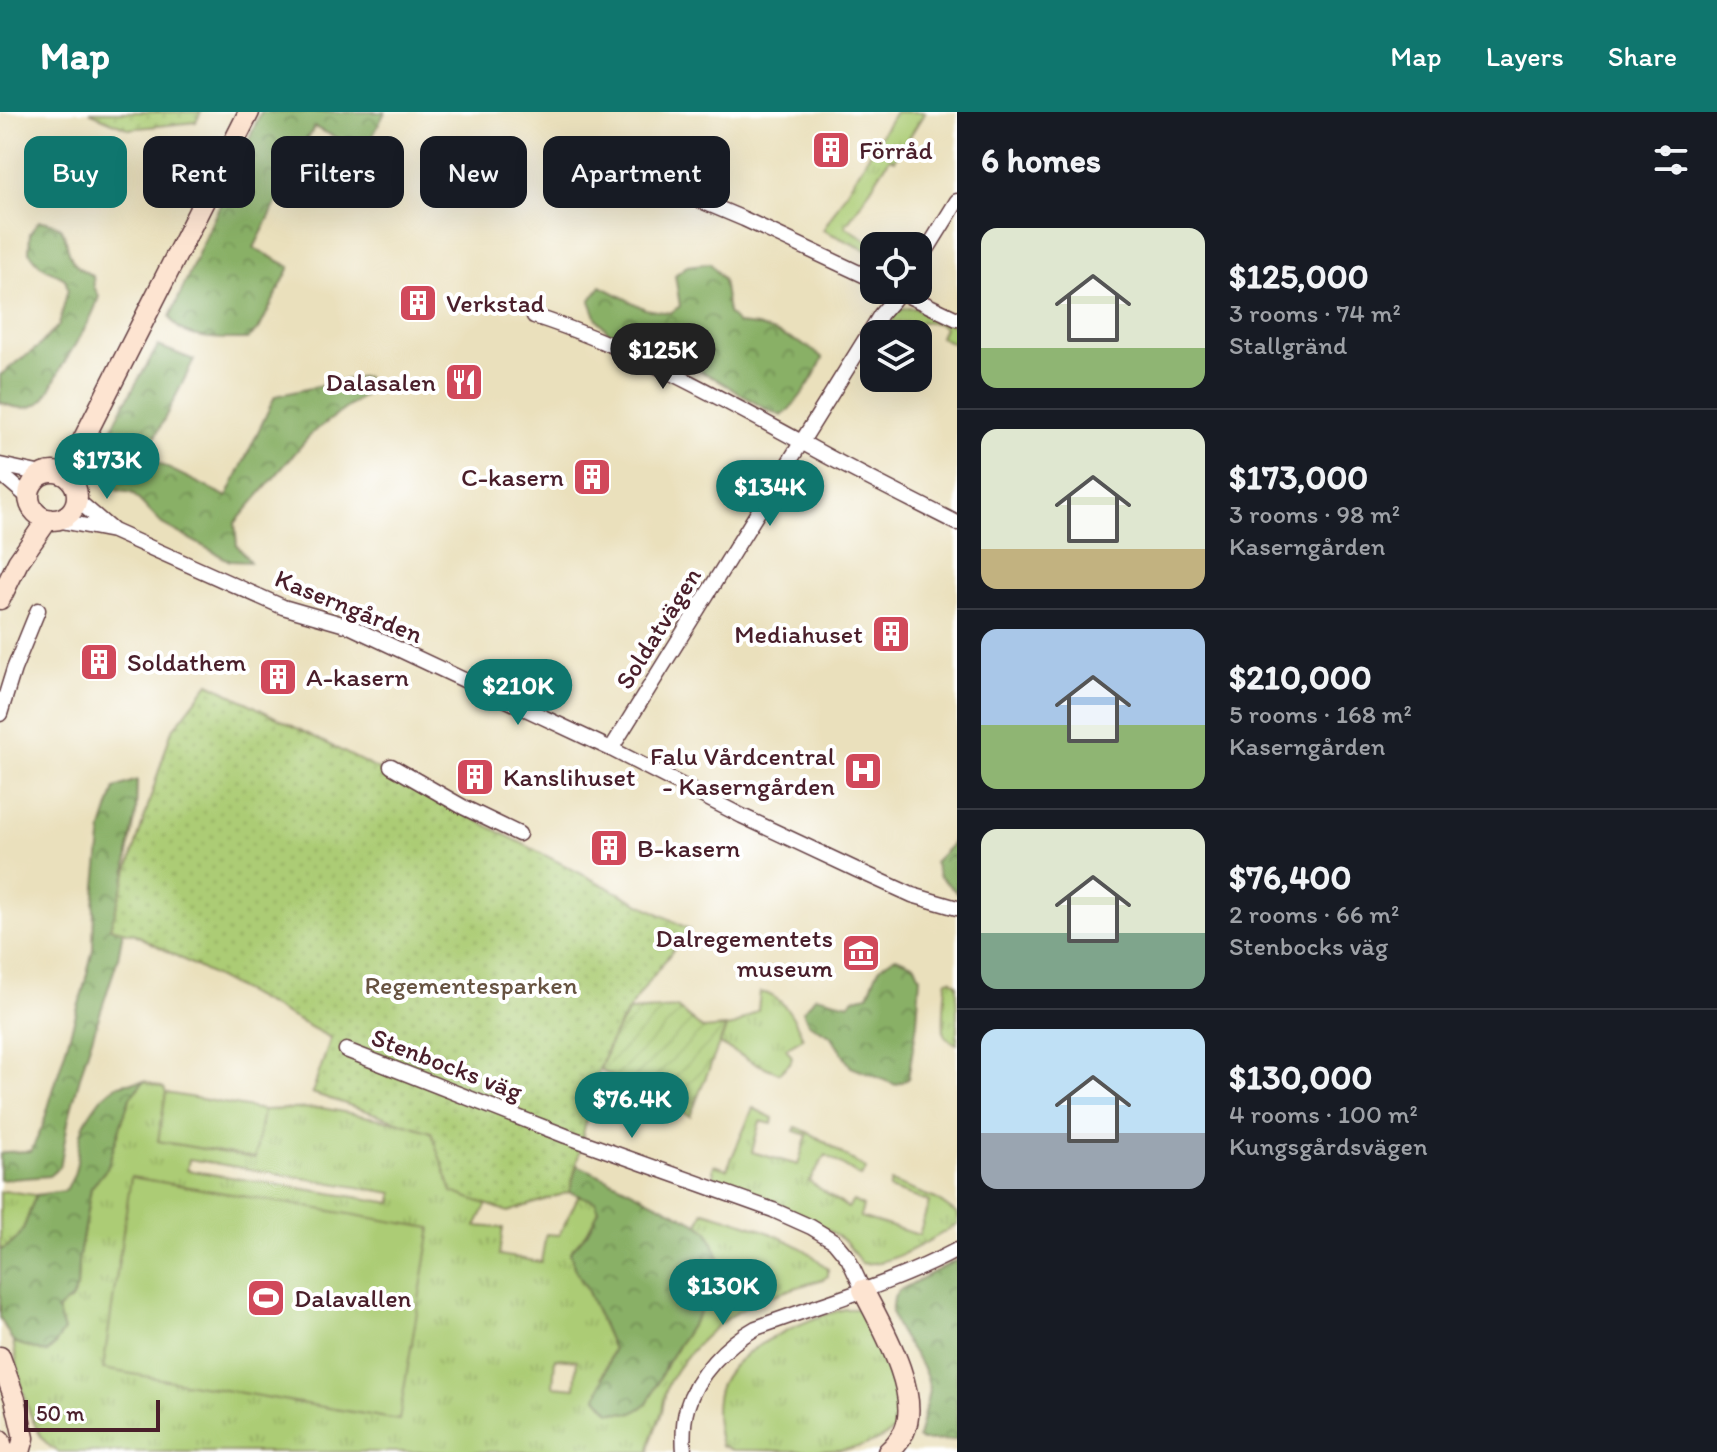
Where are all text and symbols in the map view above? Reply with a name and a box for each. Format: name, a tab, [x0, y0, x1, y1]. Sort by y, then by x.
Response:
text: Map	[40, 33, 110, 79]
text: Map	[1390, 39, 1442, 73]
text: Layers	[1486, 39, 1564, 73]
text: Share	[1608, 39, 1677, 73]
building icon: Förråd	[810, 129, 852, 171]
place label: Förråd	[859, 134, 933, 166]
chip: Buy	[24, 136, 127, 208]
chip: Rent	[143, 136, 255, 208]
chip: Filters	[271, 136, 404, 208]
chip: New	[420, 136, 527, 208]
chip: Apartment	[543, 136, 730, 208]
icon: filters	[1649, 138, 1693, 182]
text: 6 homes	[981, 140, 1101, 181]
map controls	[860, 232, 932, 392]
button: locate	[860, 232, 932, 304]
text: $125,000	[1229, 256, 1369, 297]
icon: home	[1045, 260, 1141, 356]
building icon: Verkstad	[397, 282, 439, 324]
place label: Verkstad	[446, 287, 545, 319]
text: 3 rooms · 74 m²	[1229, 297, 1401, 329]
button: layers	[860, 320, 932, 392]
pin: $125K	[607, 323, 719, 391]
text: Stallgränd	[1229, 329, 1347, 361]
text: $125K	[628, 333, 698, 365]
restaurant icon: Dalasalen	[443, 361, 485, 403]
place label: Dalasalen	[326, 366, 436, 398]
pin: $173K	[51, 433, 163, 501]
text: $173K	[73, 443, 141, 475]
building icon: C-kasern	[571, 456, 613, 498]
text: $173,000	[1229, 457, 1368, 498]
pin: $134K	[714, 460, 826, 528]
place label: C-kasern	[461, 461, 564, 493]
icon: home	[1045, 461, 1141, 557]
text: $134K	[734, 470, 806, 502]
text: 3 rooms · 98 m²	[1229, 498, 1400, 530]
text: Kaserngården	[1229, 530, 1386, 562]
street label: Soldatvägen	[608, 561, 708, 695]
street label: Kaserngården	[270, 562, 428, 650]
building icon: Mediahuset	[870, 613, 912, 655]
place label: Mediahuset	[734, 618, 863, 650]
building icon: Soldathem	[78, 641, 120, 683]
place label: Soldathem	[127, 646, 246, 678]
building icon: A-kasern	[257, 656, 299, 698]
text: $210,000	[1229, 657, 1372, 698]
pin: $210K	[462, 659, 574, 727]
place label: A-kasern	[306, 661, 409, 693]
icon: home	[1045, 661, 1141, 757]
text: $210K	[482, 669, 554, 701]
text: 5 rooms · 168 m²	[1229, 698, 1412, 730]
text: Kaserngården	[1229, 730, 1386, 762]
place label: Falu Vårdcentral - Kaserngården	[650, 740, 835, 802]
hospital icon: Falu Vårdcentral - Kaserngården	[842, 750, 884, 792]
building icon: Kanslihuset	[454, 756, 496, 798]
place label: Kanslihuset	[503, 761, 636, 793]
building icon: B-kasern	[588, 827, 630, 869]
place label: B-kasern	[637, 832, 740, 864]
text: $76,400	[1229, 857, 1351, 898]
icon: home	[1045, 861, 1141, 957]
text: 2 rooms · 66 m²	[1229, 898, 1399, 930]
place label: Dalregementets museum	[655, 922, 833, 984]
text: Stenbocks väg	[1229, 930, 1388, 962]
museum icon: Dalregementets museum	[840, 932, 882, 974]
park label: Regementesparken	[365, 969, 578, 1001]
street label: Stenbocks väg	[367, 1021, 528, 1108]
text: $130,000	[1229, 1057, 1372, 1098]
icon: home	[1045, 1061, 1141, 1157]
pin: $76.4K	[567, 1072, 697, 1140]
text: $76.4K	[593, 1082, 671, 1114]
text: 4 rooms · 100 m²	[1229, 1098, 1418, 1130]
text: Kungsgårdsvägen	[1229, 1130, 1428, 1162]
pin: $130K	[667, 1259, 779, 1327]
text: $130K	[687, 1269, 759, 1301]
sports icon: Dalavallen	[245, 1277, 287, 1319]
place label: Dalavallen	[294, 1282, 412, 1314]
scale bar	[24, 1396, 160, 1432]
text: 50 m	[36, 1400, 85, 1427]

